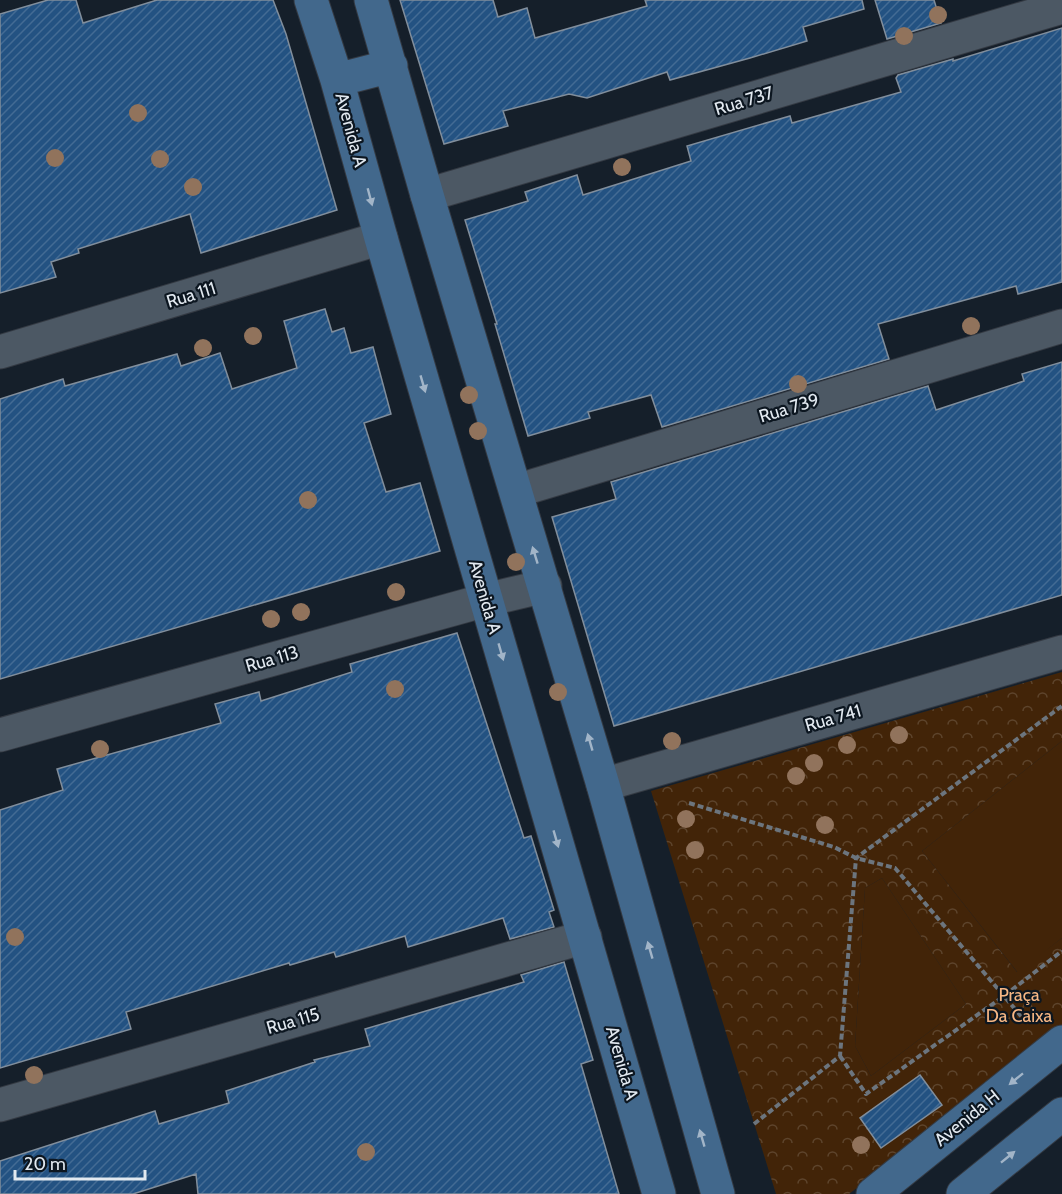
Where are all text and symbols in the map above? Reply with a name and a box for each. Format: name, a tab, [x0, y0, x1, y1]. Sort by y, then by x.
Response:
street label: Rua 737	[712, 82, 776, 120]
street label: Avenida A	[331, 90, 371, 170]
one-way arrow	[365, 188, 375, 206]
street label: Rua 111	[164, 277, 218, 313]
one-way arrow	[419, 375, 428, 393]
street label: Rua 739	[756, 388, 822, 428]
one-way arrow	[530, 546, 539, 564]
street label: Avenida A	[464, 557, 506, 637]
street label: Rua 113	[243, 641, 301, 677]
one-way arrow	[497, 643, 506, 661]
street label: Rua 741	[802, 700, 864, 736]
one-way arrow	[585, 733, 595, 751]
one-way arrow	[552, 830, 561, 848]
one-way arrow	[644, 941, 654, 959]
park label: Praça Da Caixa	[986, 984, 1052, 1027]
street label: Rua 115	[264, 1003, 322, 1039]
street label: Avenida A	[601, 1023, 643, 1103]
one-way arrow	[1009, 1072, 1024, 1084]
street label: Avenida H	[930, 1085, 1004, 1151]
one-way arrow	[697, 1129, 707, 1147]
scale bar	[15, 1143, 146, 1181]
one-way arrow	[1000, 1151, 1016, 1164]
text: 20 m	[24, 1153, 66, 1175]

